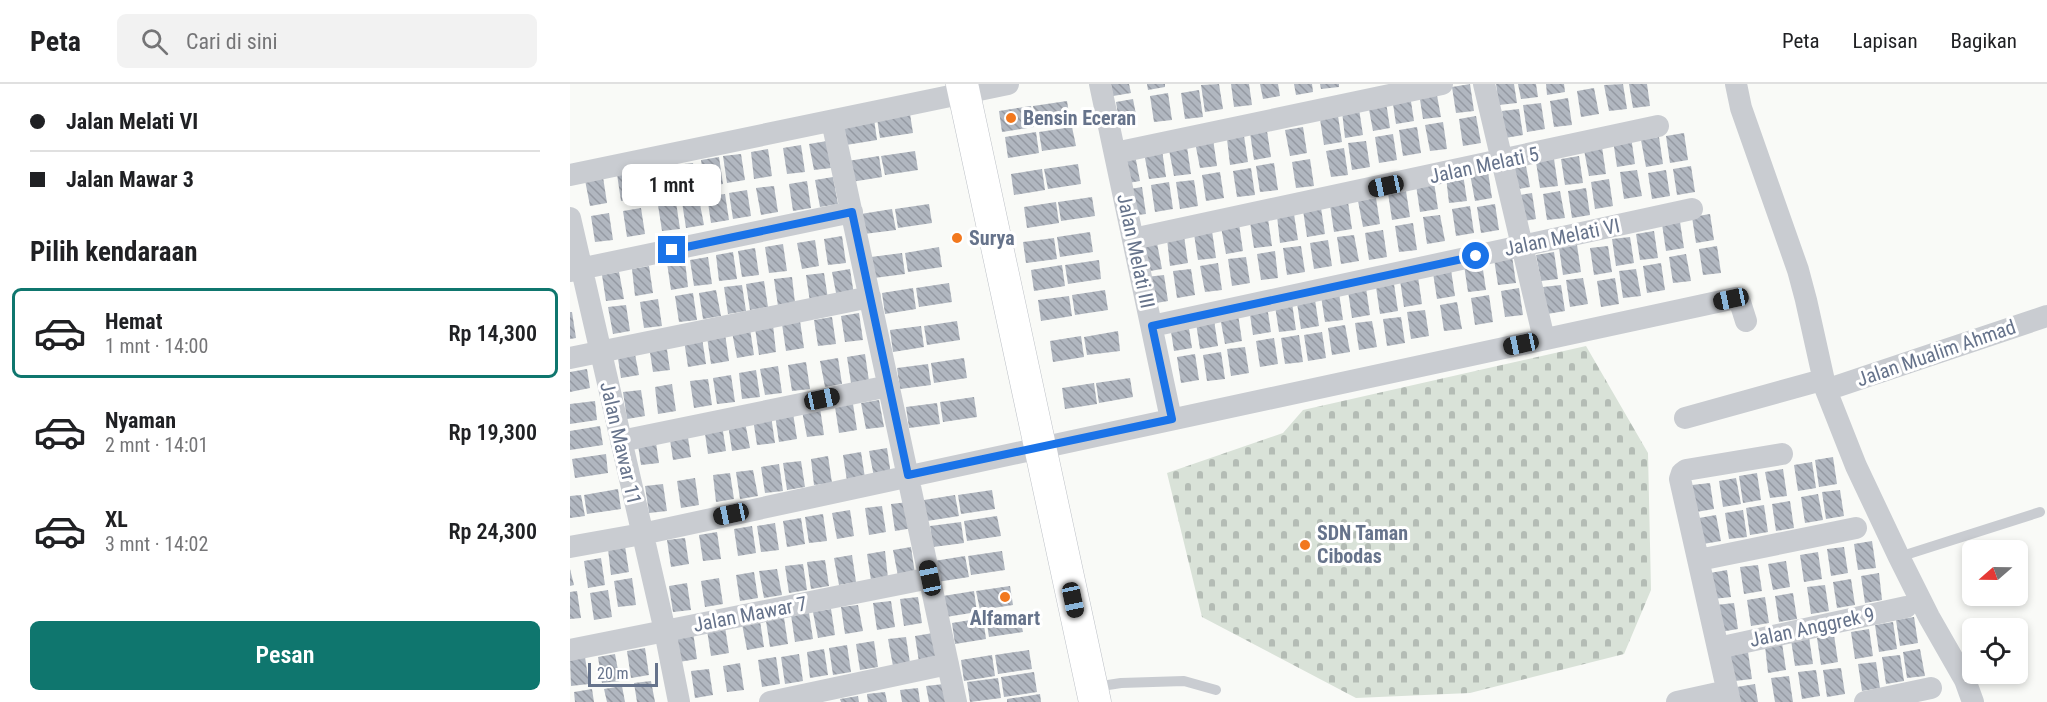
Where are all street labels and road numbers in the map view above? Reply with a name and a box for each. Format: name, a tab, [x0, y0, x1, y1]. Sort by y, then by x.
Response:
street label: Jalan Melati 5	[1427, 142, 1541, 188]
street label: Jalan Melati III	[1112, 192, 1160, 310]
street label: Jalan Melati VI	[1502, 213, 1622, 261]
street label: Jalan Mualim Ahmad	[1853, 315, 2019, 391]
street label: Jalan Mawar 11	[595, 379, 647, 507]
street label: Jalan Mawar 7	[691, 591, 809, 637]
street label: Jalan Anggrek 9	[1747, 602, 1877, 652]

